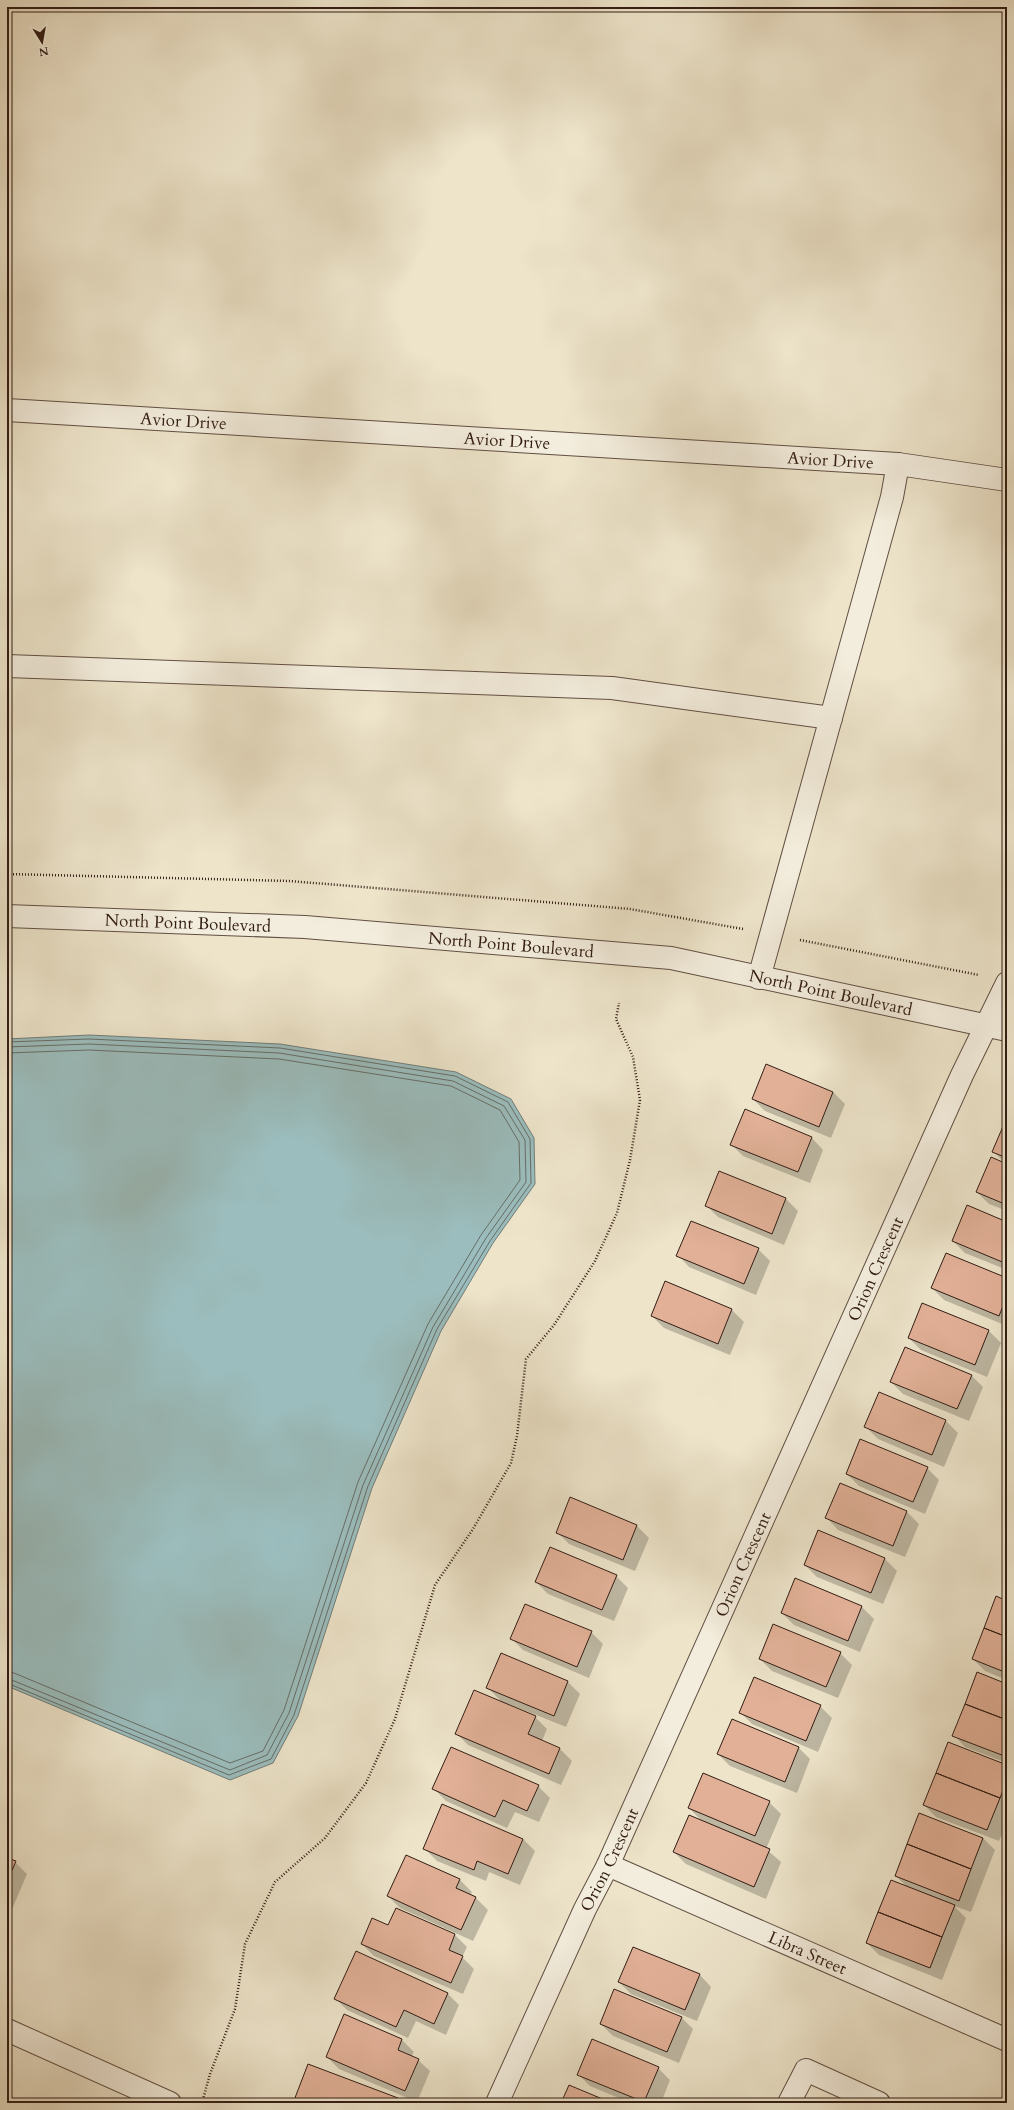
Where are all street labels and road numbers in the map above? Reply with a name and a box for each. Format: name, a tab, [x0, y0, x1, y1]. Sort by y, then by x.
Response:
street label: Avior Drive	[140, 407, 228, 435]
street label: Avior Drive	[463, 426, 551, 454]
street label: Avior Drive	[787, 446, 874, 474]
street label: North Point Boulevard	[104, 908, 271, 937]
street label: North Point Boulevard	[427, 926, 595, 963]
street label: North Point Boulevard	[747, 964, 915, 1021]
street label: Orion Crescent	[842, 1212, 909, 1325]
street label: Orion Crescent	[709, 1508, 776, 1620]
street label: Orion Crescent	[574, 1804, 644, 1915]
street label: Libra Street	[765, 1925, 851, 1980]

